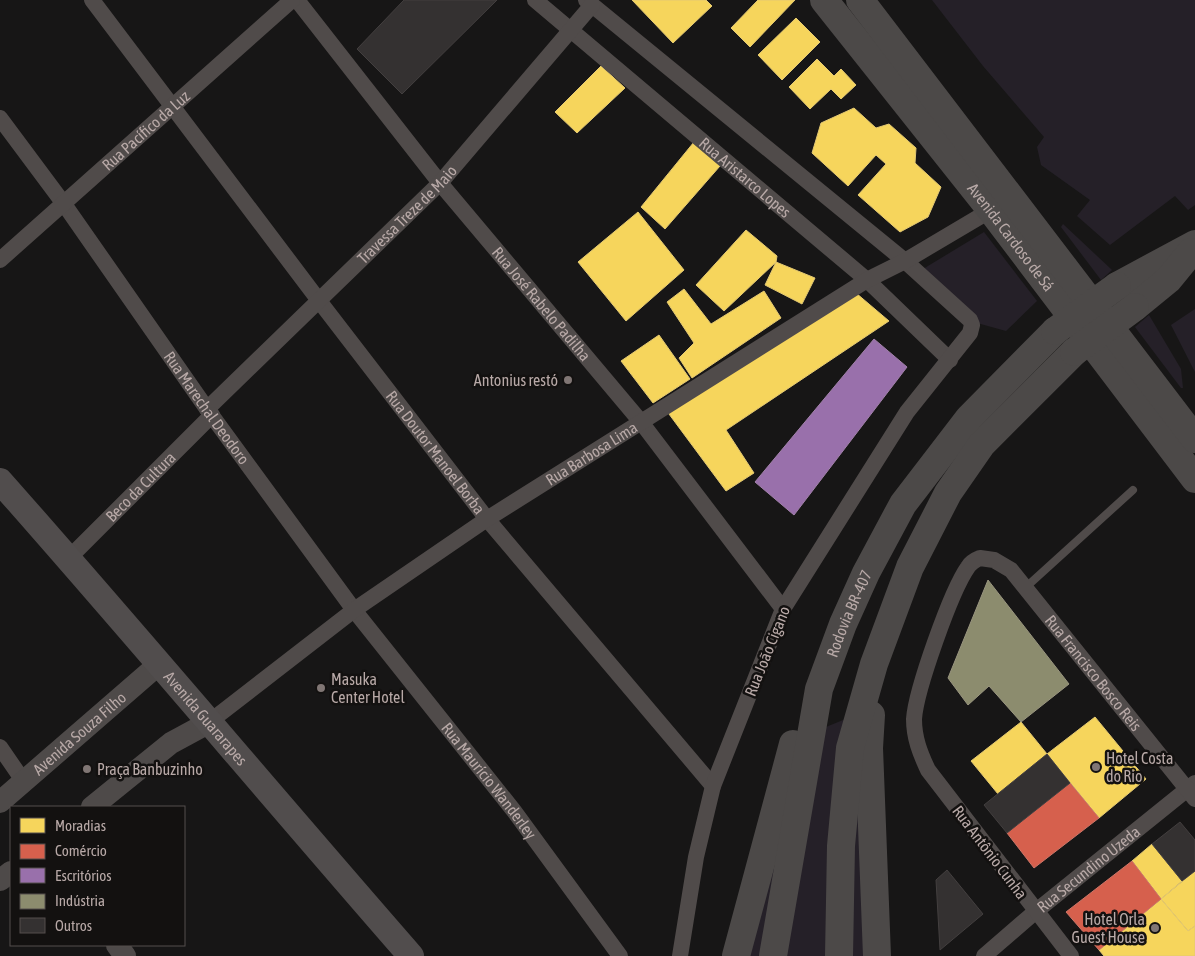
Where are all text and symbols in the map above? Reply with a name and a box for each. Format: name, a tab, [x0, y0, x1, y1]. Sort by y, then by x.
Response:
street label: Rua Pacífico da Luz	[98, 87, 193, 174]
street label: Rua Aristarco Lopes	[696, 134, 795, 221]
street label: Travessa Treze de Maio	[354, 162, 460, 267]
street label: Avenida Cardoso de Sá	[964, 179, 1058, 295]
street label: Rua José Rabelo Padilha	[489, 243, 594, 364]
street label: Rua Marechal Deodoro	[161, 348, 253, 468]
place label: Antonius restó	[474, 371, 558, 389]
marker: Antonius restó	[562, 374, 574, 386]
street label: Rua Doutor Manoel Borba	[383, 387, 489, 517]
street label: Rua Barbosa Lima	[542, 418, 640, 489]
street label: Beco da Cultura	[102, 448, 179, 525]
street label: Rodovia BR-407	[823, 567, 875, 660]
street label: Rua João Cigano	[741, 603, 794, 699]
street label: Rua Francisco Bosco Reis	[1042, 611, 1146, 734]
street label: Avenida Guararapes	[161, 667, 251, 769]
place label: Masuka Center Hotel	[331, 670, 405, 706]
marker: Masuka Center Hotel	[315, 682, 327, 694]
street label: Avenida Souza Filho	[29, 688, 130, 778]
street label: Rua Maurício Wanderley	[438, 719, 541, 843]
place label: Hotel Costa do Rio	[1106, 749, 1173, 785]
place label: Praça Banbuzinho	[97, 760, 203, 779]
marker: Hotel Costa do Rio	[1090, 761, 1102, 773]
marker: Praça Banbuzinho	[81, 763, 93, 775]
street label: Rua Antônio Cunha	[949, 802, 1031, 902]
legend	[10, 806, 185, 946]
text: Moradias	[55, 817, 106, 834]
street label: Rua Secundino Uzeda	[1033, 822, 1143, 916]
text: Comércio	[55, 842, 107, 859]
text: Escritórios	[55, 867, 112, 884]
text: Indústria	[55, 892, 105, 909]
place label: Hotel Orla Guest House	[1072, 910, 1145, 946]
text: Outros	[55, 917, 92, 934]
marker: Hotel Orla Guest House	[1149, 922, 1161, 934]

